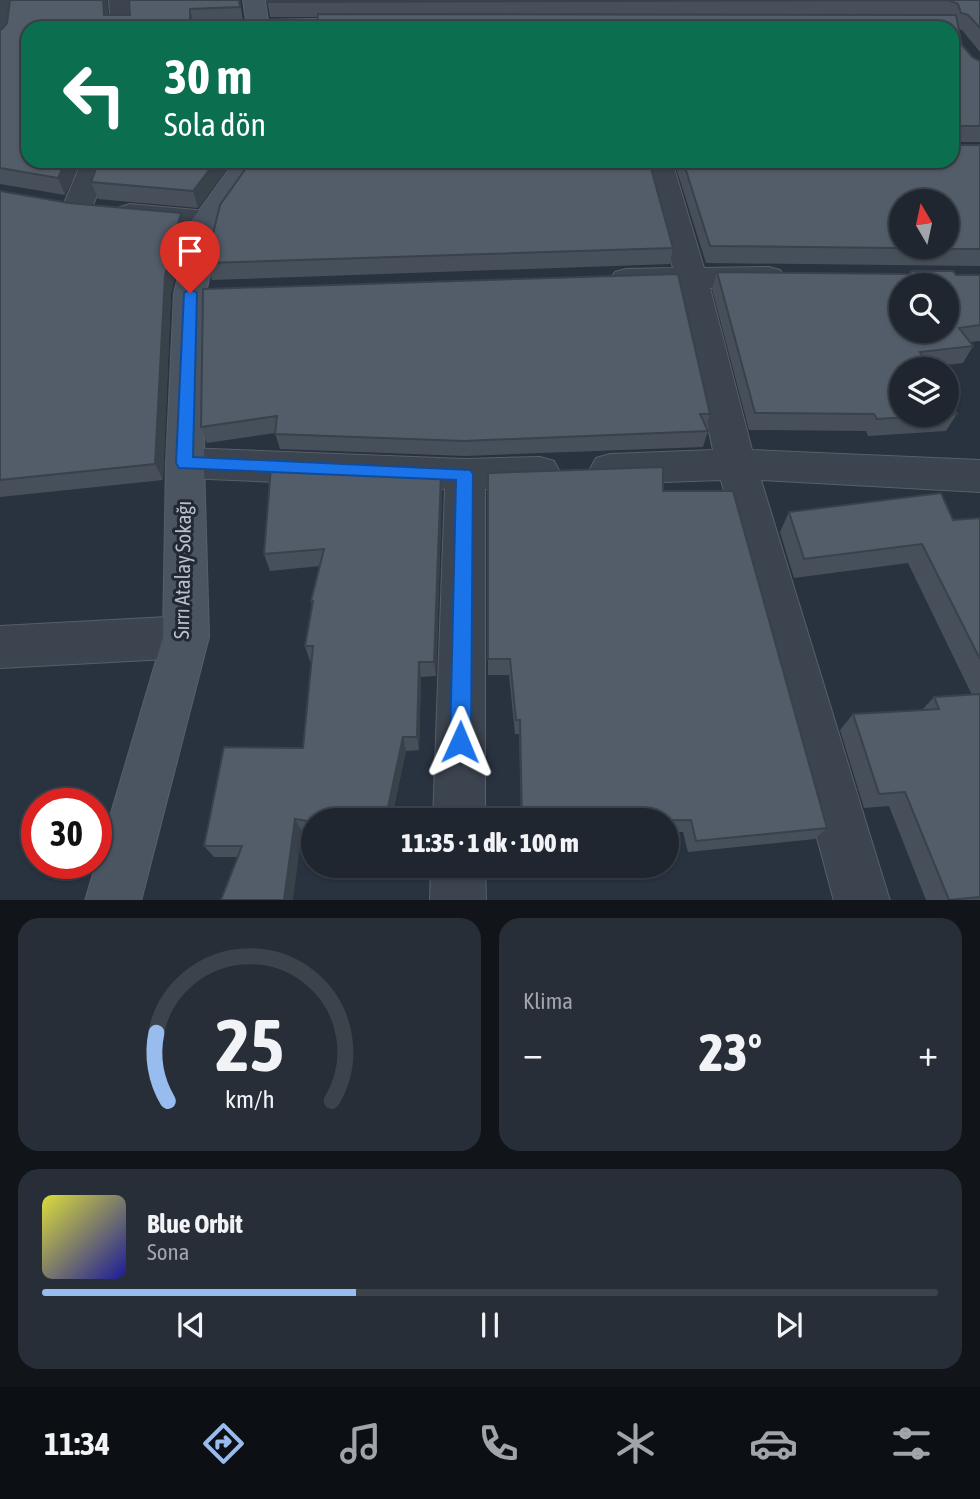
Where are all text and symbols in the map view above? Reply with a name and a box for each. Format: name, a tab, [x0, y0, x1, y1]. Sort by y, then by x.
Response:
text: 30 m	[164, 48, 252, 104]
icon: left	[49, 49, 140, 140]
text: Sola dön	[164, 106, 266, 143]
north arrow	[889, 189, 959, 259]
map controls	[889, 189, 959, 427]
pin	[160, 221, 220, 293]
icon: arrive	[171, 232, 209, 270]
button: search	[889, 273, 959, 343]
button: layers	[889, 357, 959, 427]
street label: Sırrı Atalay Sokağı	[169, 501, 195, 639]
position arrow	[423, 705, 497, 779]
speed limit sign: 30	[21, 788, 112, 879]
text: 11:35 · 1 dk · 100 m	[401, 828, 579, 858]
text: Klima	[523, 988, 573, 1014]
text: 25	[215, 1003, 284, 1086]
text: 23°	[699, 1022, 762, 1082]
text: −	[523, 1031, 543, 1074]
text: +	[918, 1031, 938, 1074]
text: km/h	[225, 1084, 274, 1112]
text: Blue Orbit	[147, 1209, 243, 1239]
text: Sona	[147, 1239, 189, 1265]
icon: previous	[172, 1306, 210, 1344]
icon: pause	[471, 1306, 509, 1344]
icon: next	[770, 1306, 808, 1344]
icon: directions	[199, 1419, 248, 1468]
icon: music	[336, 1419, 385, 1468]
icon: phone	[474, 1419, 523, 1468]
icon: climate	[611, 1419, 660, 1468]
icon: car	[749, 1419, 798, 1468]
icon: filters	[887, 1419, 936, 1468]
text: 11:34	[44, 1425, 110, 1462]

